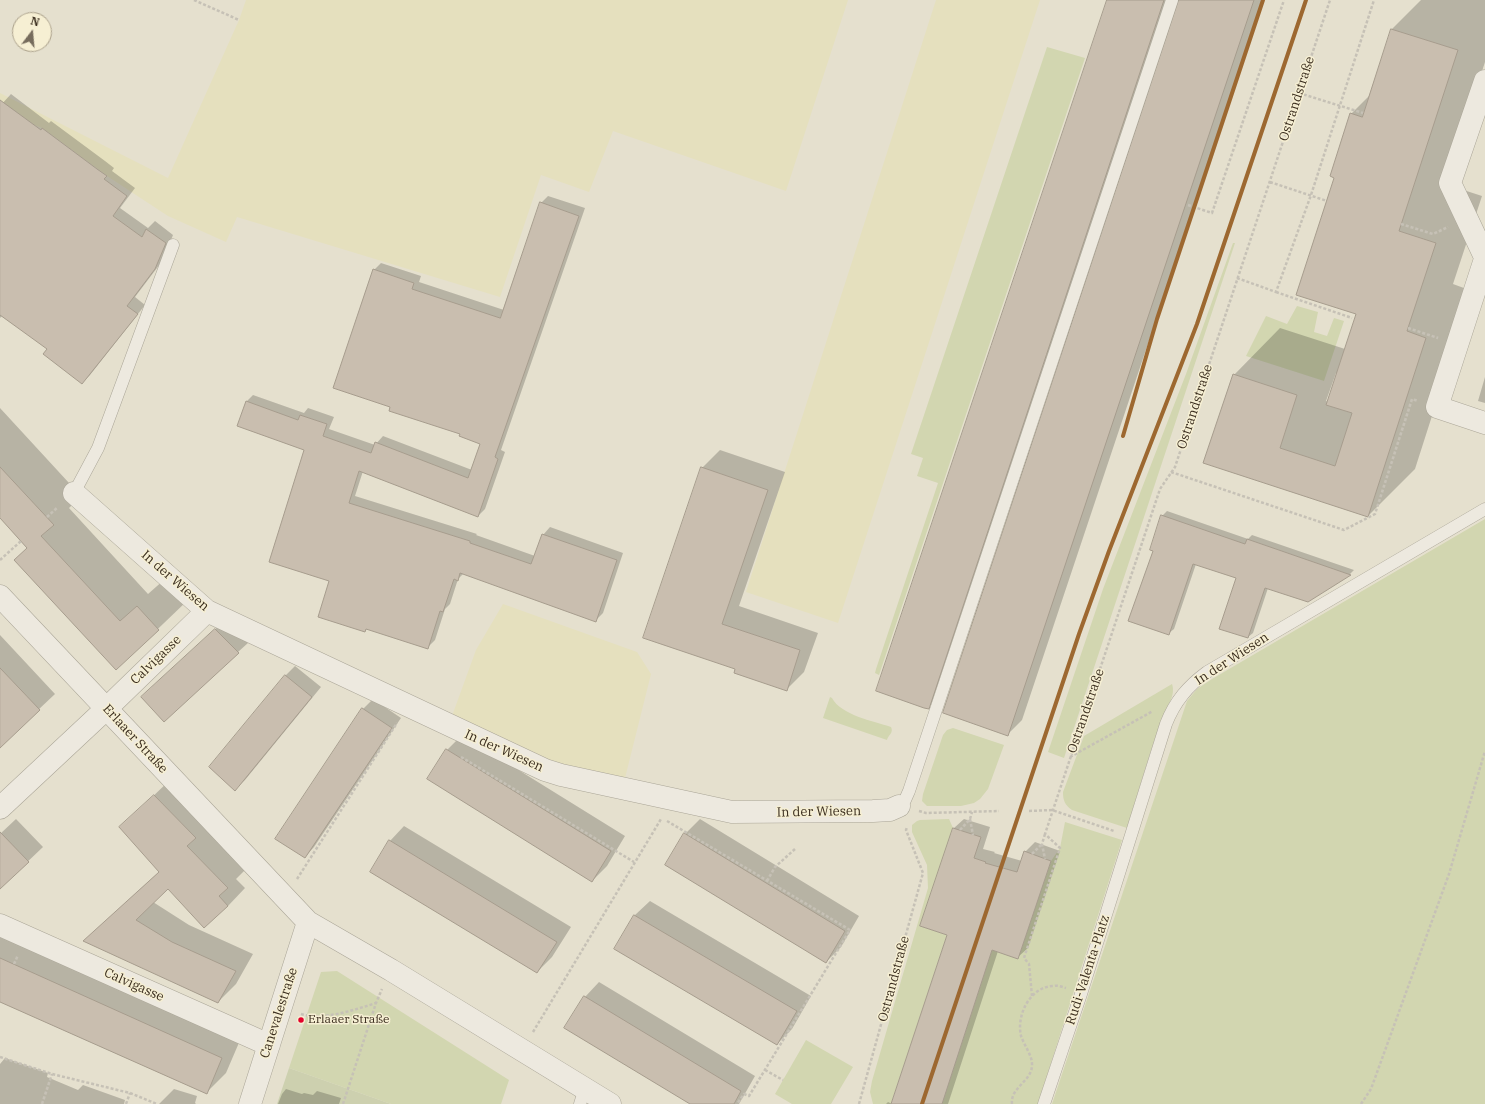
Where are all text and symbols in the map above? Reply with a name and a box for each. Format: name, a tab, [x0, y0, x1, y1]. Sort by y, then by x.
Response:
north arrow	[12, 12, 52, 52]
text: N	[29, 13, 41, 29]
street label: Ostrandstraße	[1276, 55, 1318, 143]
street label: Ostrandstraße	[1174, 363, 1216, 451]
street label: In der Wiesen	[138, 547, 212, 615]
street label: In der Wiesen	[1192, 629, 1272, 689]
street label: Calvigasse	[128, 632, 184, 688]
street label: Ostrandstraße	[1064, 667, 1108, 755]
street label: Erlaaer Straße	[99, 701, 171, 777]
street label: In der Wiesen	[462, 727, 546, 775]
street label: In der Wiesen	[777, 803, 861, 821]
street label: Rudi-Valenta-Platz	[1063, 913, 1113, 1027]
street label: Ostrandstraße	[875, 934, 913, 1024]
street label: Calvigasse	[102, 965, 166, 1005]
street label: Canevalestraße	[257, 966, 301, 1060]
place label: Erlaaer Straße	[308, 1013, 390, 1027]
marker: Erlaaer Straße	[296, 1015, 306, 1025]

